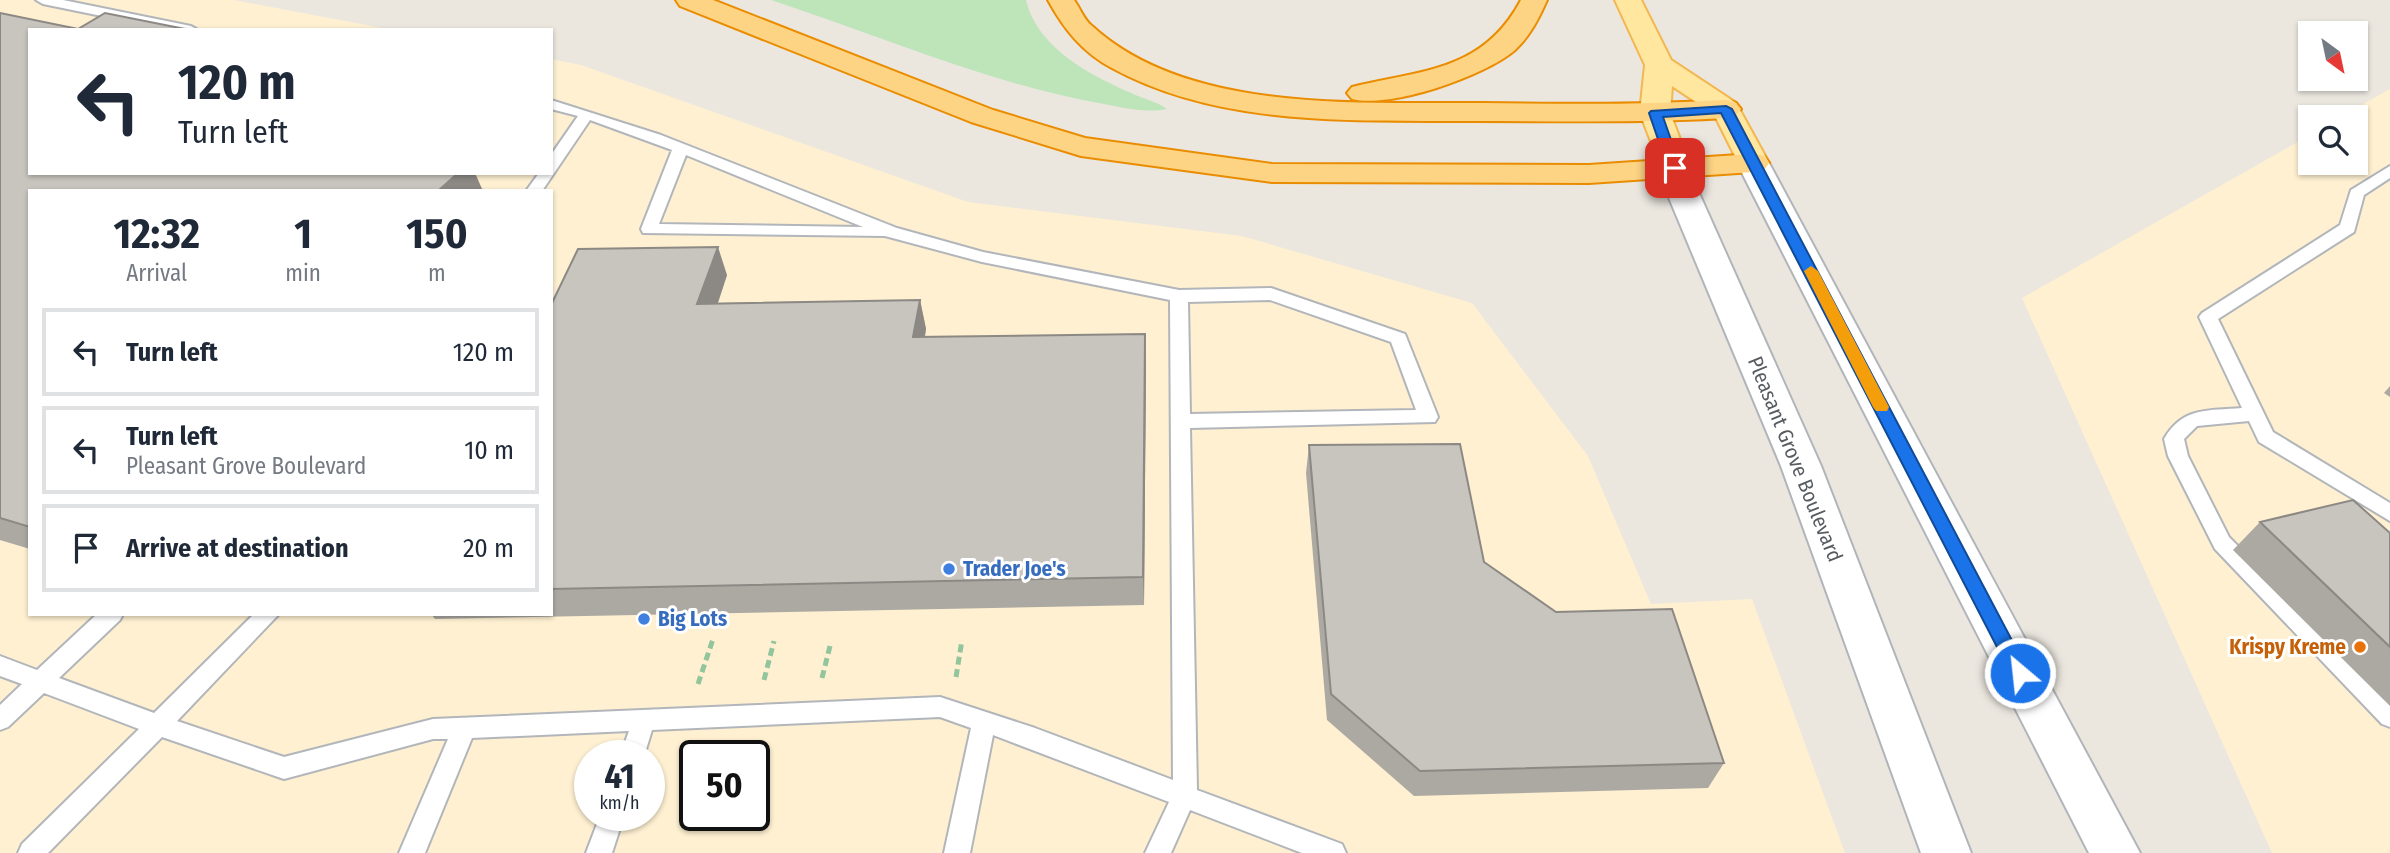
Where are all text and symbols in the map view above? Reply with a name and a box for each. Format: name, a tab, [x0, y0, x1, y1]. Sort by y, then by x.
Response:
north arrow	[2298, 21, 2368, 91]
map controls	[2298, 21, 2368, 175]
text: 120 m	[178, 53, 296, 112]
icon: left	[63, 56, 154, 147]
button: search	[2298, 105, 2368, 175]
text: Turn left	[178, 113, 288, 151]
pin	[1645, 138, 1705, 198]
icon: arrive	[1656, 149, 1694, 187]
text: 12:32	[113, 209, 200, 259]
text: 1	[294, 209, 312, 259]
text: 150	[406, 209, 468, 259]
text: Arrival	[126, 259, 187, 287]
text: min	[285, 259, 321, 287]
text: m	[428, 259, 446, 287]
icon: left	[67, 333, 105, 371]
text: Turn left	[126, 337, 218, 368]
text: 120 m	[453, 337, 514, 368]
street label: Pleasant Grove Boulevard	[1742, 352, 1848, 566]
text: Turn left	[126, 421, 218, 452]
icon: left	[67, 431, 105, 469]
text: 10 m	[464, 435, 514, 466]
text: Pleasant Grove Boulevard	[126, 452, 366, 480]
icon: arrive	[67, 529, 105, 567]
text: Arrive at destination	[126, 533, 349, 564]
text: 20 m	[463, 533, 514, 564]
place label: Trader Joe's	[963, 556, 1066, 582]
marker: Trader Joe's	[941, 561, 957, 577]
place label: Big Lots	[658, 606, 727, 632]
marker: Big Lots	[636, 611, 652, 627]
place label: Krispy Kreme	[2229, 634, 2346, 660]
position arrow	[1983, 636, 2057, 710]
marker: Krispy Kreme	[2352, 639, 2368, 655]
speed limit sign: 50	[679, 740, 770, 831]
text: 41	[604, 755, 635, 797]
text: km/h	[599, 792, 640, 814]

